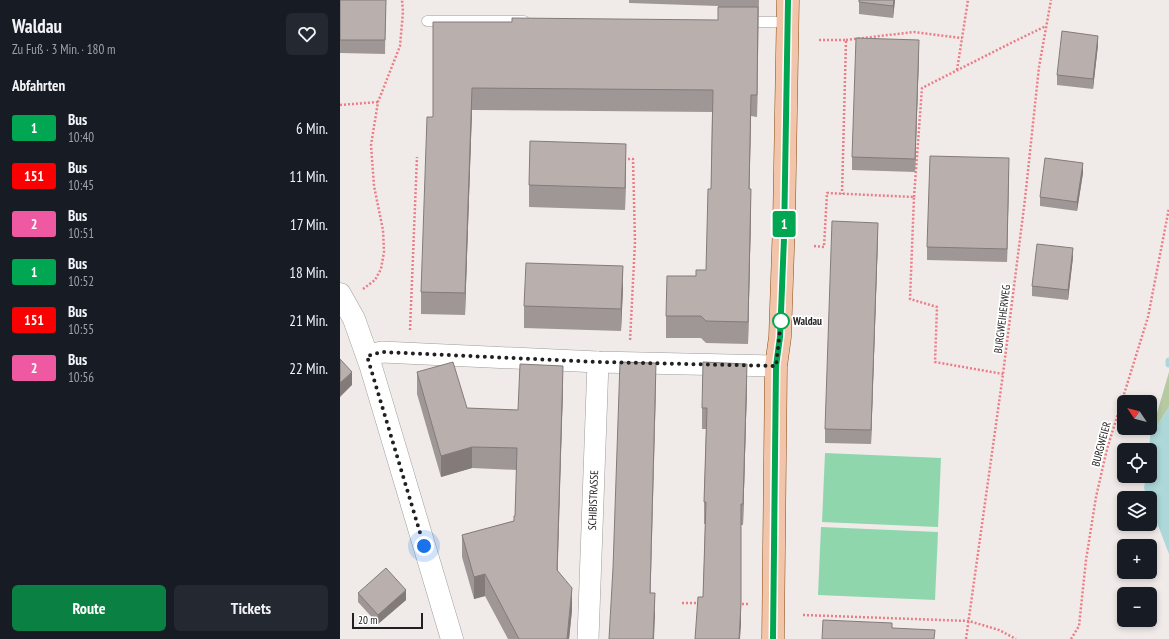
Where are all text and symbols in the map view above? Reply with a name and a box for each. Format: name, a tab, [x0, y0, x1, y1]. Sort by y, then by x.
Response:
button: heart	[286, 13, 328, 55]
text: Waldau	[12, 14, 62, 38]
text: Zu Fuß · 3 Min. · 180 m	[12, 41, 115, 58]
text: Abfahrten	[12, 76, 65, 95]
text: Bus	[68, 110, 87, 129]
text: 1	[31, 119, 37, 137]
text: 6 Min.	[296, 119, 328, 138]
text: 10:40	[68, 129, 94, 146]
text: Bus	[68, 158, 87, 177]
text: 151	[24, 167, 44, 185]
text: 11 Min.	[289, 167, 328, 186]
text: 10:45	[68, 177, 94, 194]
text: Bus	[68, 206, 87, 225]
line badge: 1	[771, 211, 797, 237]
text: 2	[31, 215, 37, 233]
text: 17 Min.	[290, 215, 328, 234]
text: 1	[781, 215, 787, 233]
text: 10:51	[68, 225, 94, 242]
text: Bus	[68, 254, 87, 273]
text: 1	[31, 263, 37, 281]
text: 18 Min.	[289, 263, 328, 282]
text: 10:52	[68, 273, 94, 290]
street label: BURGWEIHERWEG	[991, 284, 1013, 354]
text: Bus	[68, 302, 87, 321]
text: 151	[24, 311, 44, 329]
text: 21 Min.	[289, 311, 328, 330]
marker: Waldau	[772, 312, 790, 330]
place label: Waldau	[792, 314, 822, 328]
text: 10:55	[68, 321, 94, 338]
text: Bus	[68, 350, 87, 369]
text: 2	[31, 359, 37, 377]
text: 22 Min.	[289, 359, 328, 378]
text: 10:56	[68, 369, 94, 386]
north arrow	[1117, 395, 1157, 435]
map controls	[1117, 395, 1157, 627]
street label: BURGWEIER	[1088, 420, 1114, 468]
button: locate	[1117, 443, 1157, 483]
street label: SCHIBISTRASSE	[585, 470, 601, 530]
button: layers	[1117, 491, 1157, 531]
your location	[414, 536, 434, 556]
button: +	[1117, 539, 1157, 579]
button: Route	[12, 585, 166, 631]
button: Tickets	[174, 585, 328, 631]
button: −	[1117, 587, 1157, 627]
scale bar	[352, 611, 423, 630]
text: 20 m	[358, 613, 377, 627]

